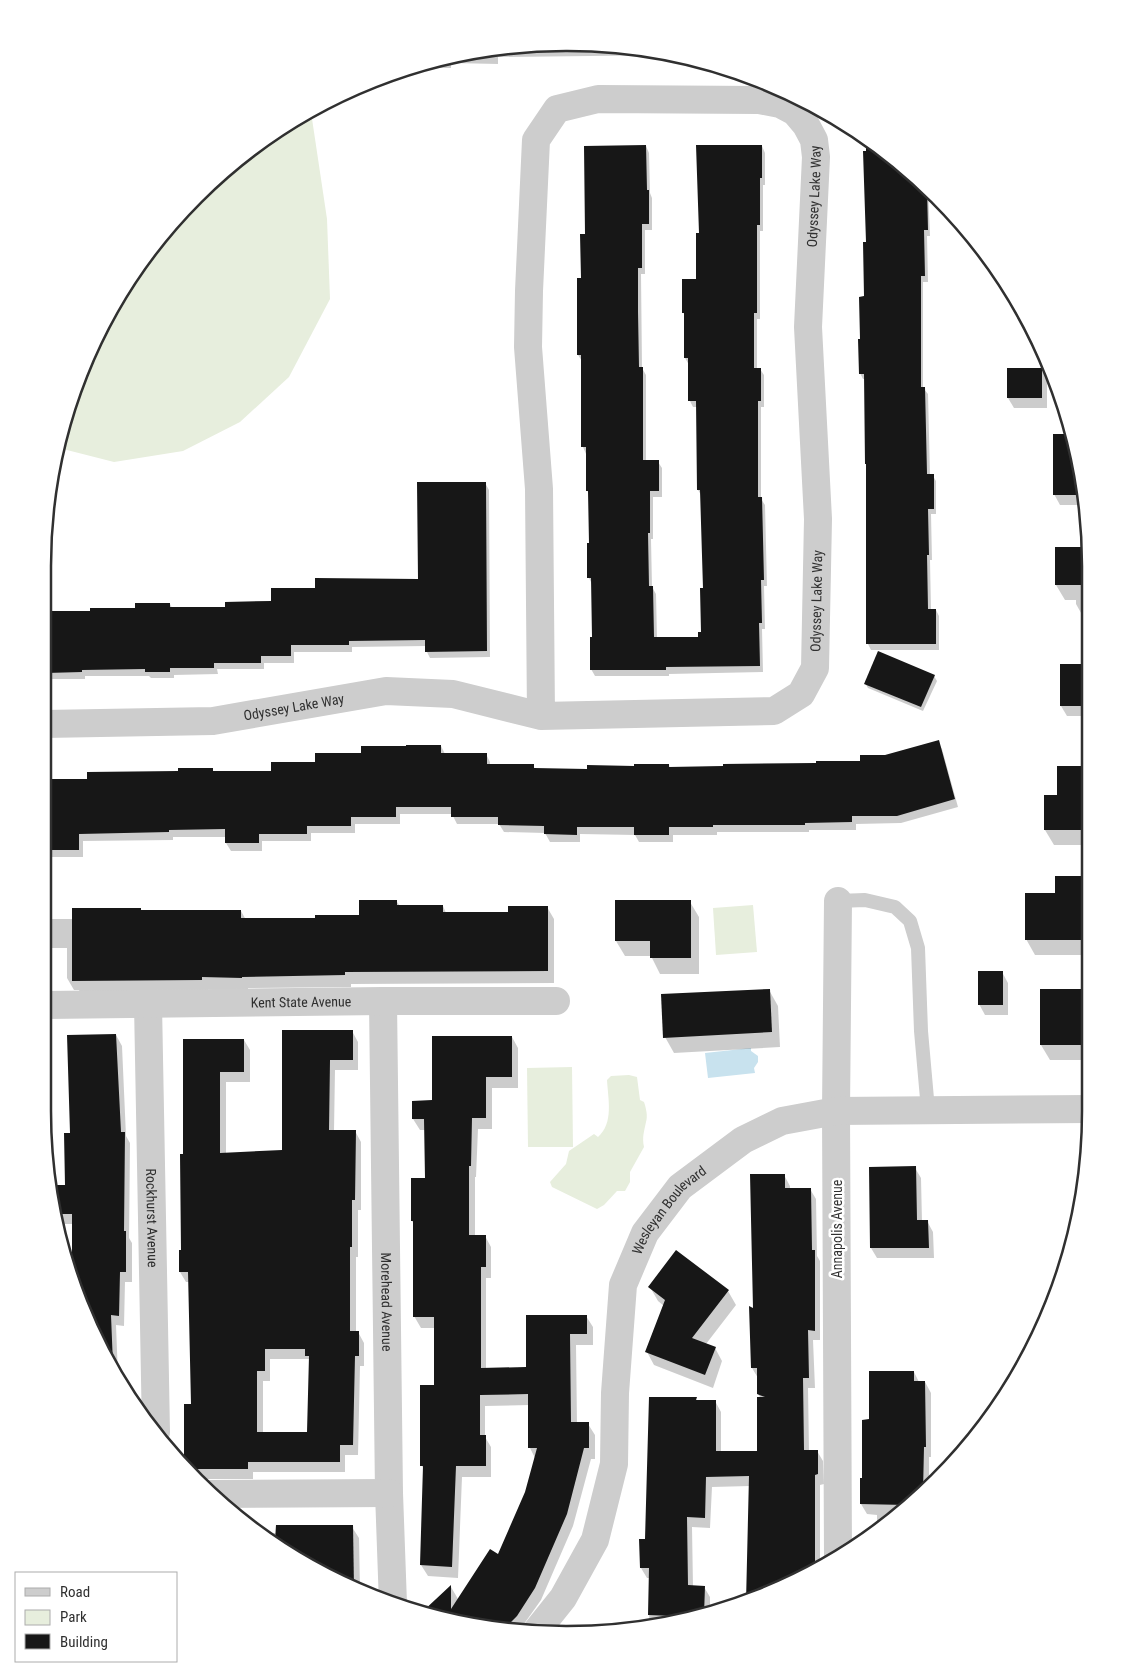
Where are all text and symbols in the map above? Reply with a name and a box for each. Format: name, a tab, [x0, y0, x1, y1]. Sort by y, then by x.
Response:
street label: Odyssey Lake Way	[804, 144, 824, 248]
street label: Odyssey Lake Way	[807, 550, 825, 652]
street label: Odyssey Lake Way	[242, 690, 345, 724]
street label: Kent State Avenue	[251, 993, 352, 1011]
street label: Wesleyan Boulevard	[629, 1162, 709, 1257]
street label: Rockhurst Avenue	[143, 1168, 161, 1268]
street label: Annapolis Avenue	[829, 1179, 845, 1278]
street label: Morehead Avenue	[378, 1252, 395, 1352]
legend	[15, 1572, 178, 1662]
text: Road	[60, 1583, 90, 1601]
text: Park	[60, 1608, 87, 1626]
text: Building	[60, 1633, 108, 1651]

